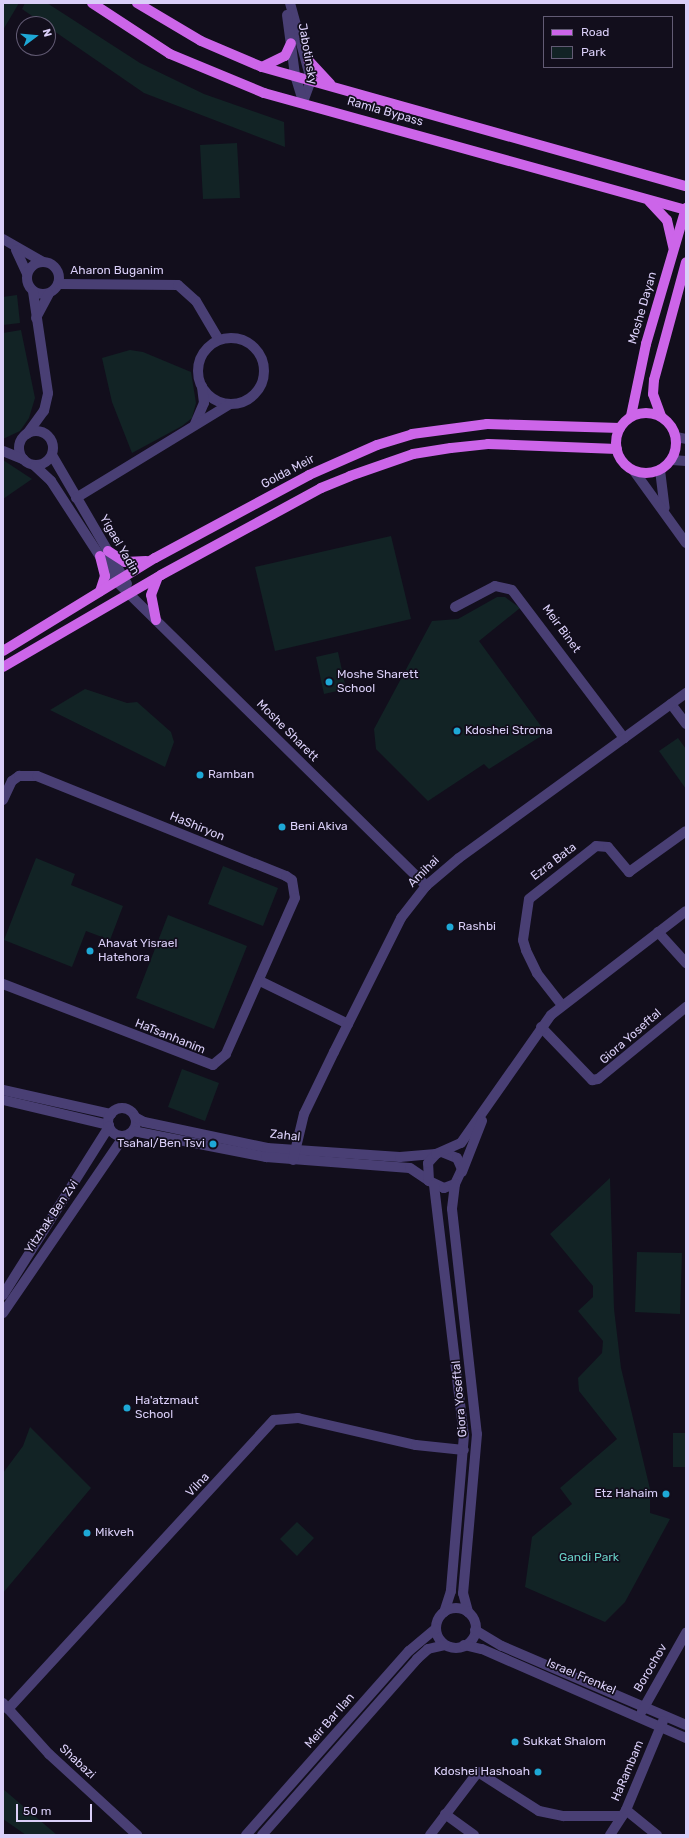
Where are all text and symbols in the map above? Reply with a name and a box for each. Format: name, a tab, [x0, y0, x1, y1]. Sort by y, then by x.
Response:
north arrow	[16, 16, 56, 56]
legend	[543, 16, 673, 68]
street label: Jabotinsky	[295, 22, 319, 86]
text: Road	[581, 25, 609, 39]
text: N	[40, 27, 54, 38]
text: Park	[581, 45, 606, 59]
street label: Ramla Bypass	[345, 94, 425, 130]
street label: Aharon Buganim	[70, 264, 164, 278]
street label: Moshe Dayan	[626, 270, 660, 346]
street label: Golda Meir	[259, 452, 317, 492]
street label: Yigael Yadin	[96, 512, 142, 578]
street label: Meir Binet	[539, 602, 583, 656]
place label: Moshe Sharett School	[337, 668, 418, 696]
marker: Moshe Sharett School	[324, 677, 334, 687]
street label: Moshe Sharett	[253, 697, 321, 765]
place label: Kdoshei Stroma	[465, 724, 553, 738]
marker: Kdoshei Stroma	[452, 726, 462, 736]
place label: Ramban	[208, 768, 254, 782]
marker: Ramban	[195, 770, 205, 780]
street label: HaShiryon	[167, 809, 227, 845]
place label: Beni Akiva	[290, 820, 348, 834]
marker: Beni Akiva	[277, 822, 287, 832]
street label: Ezra Bata	[528, 840, 580, 884]
street label: Amihai	[405, 853, 443, 891]
place label: Rashbi	[458, 920, 496, 934]
marker: Rashbi	[445, 922, 455, 932]
place label: Ahavat Yisrael Hatehora	[98, 937, 178, 965]
marker: Ahavat Yisrael Hatehora	[85, 946, 95, 956]
street label: Giora Yoseftal	[597, 1006, 665, 1068]
street label: HaTsanhanim	[133, 1016, 207, 1058]
street label: Zahal	[269, 1127, 301, 1145]
place label: Tsahal/Ben Tsvi	[117, 1137, 205, 1151]
marker: Tsahal/Ben Tsvi	[208, 1139, 218, 1149]
street label: Yitzhak Ben Zvi	[22, 1177, 82, 1257]
street label: Giora Yoseftal	[449, 1360, 471, 1438]
place label: Ha'atzmaut School	[135, 1394, 199, 1422]
marker: Ha'atzmaut School	[122, 1403, 132, 1413]
street label: Vilna	[183, 1470, 213, 1500]
place label: Etz Hahaim	[594, 1487, 658, 1501]
marker: Etz Hahaim	[661, 1489, 671, 1499]
place label: Mikveh	[95, 1526, 134, 1540]
marker: Mikveh	[82, 1528, 92, 1538]
park label: Gandi Park	[559, 1551, 619, 1565]
street label: Borochov	[631, 1641, 671, 1695]
street label: Israel Frenkel	[544, 1656, 618, 1698]
street label: Meir Bar Ilan	[302, 1690, 358, 1752]
place label: Sukkat Shalom	[523, 1735, 606, 1749]
marker: Sukkat Shalom	[510, 1737, 520, 1747]
street label: HaRambam	[609, 1738, 647, 1804]
street label: Shabazi	[56, 1742, 98, 1782]
place label: Kdoshei Hashoah	[434, 1765, 530, 1779]
marker: Kdoshei Hashoah	[533, 1767, 543, 1777]
scale bar	[18, 1796, 94, 1822]
text: 50 m	[23, 1804, 51, 1818]

